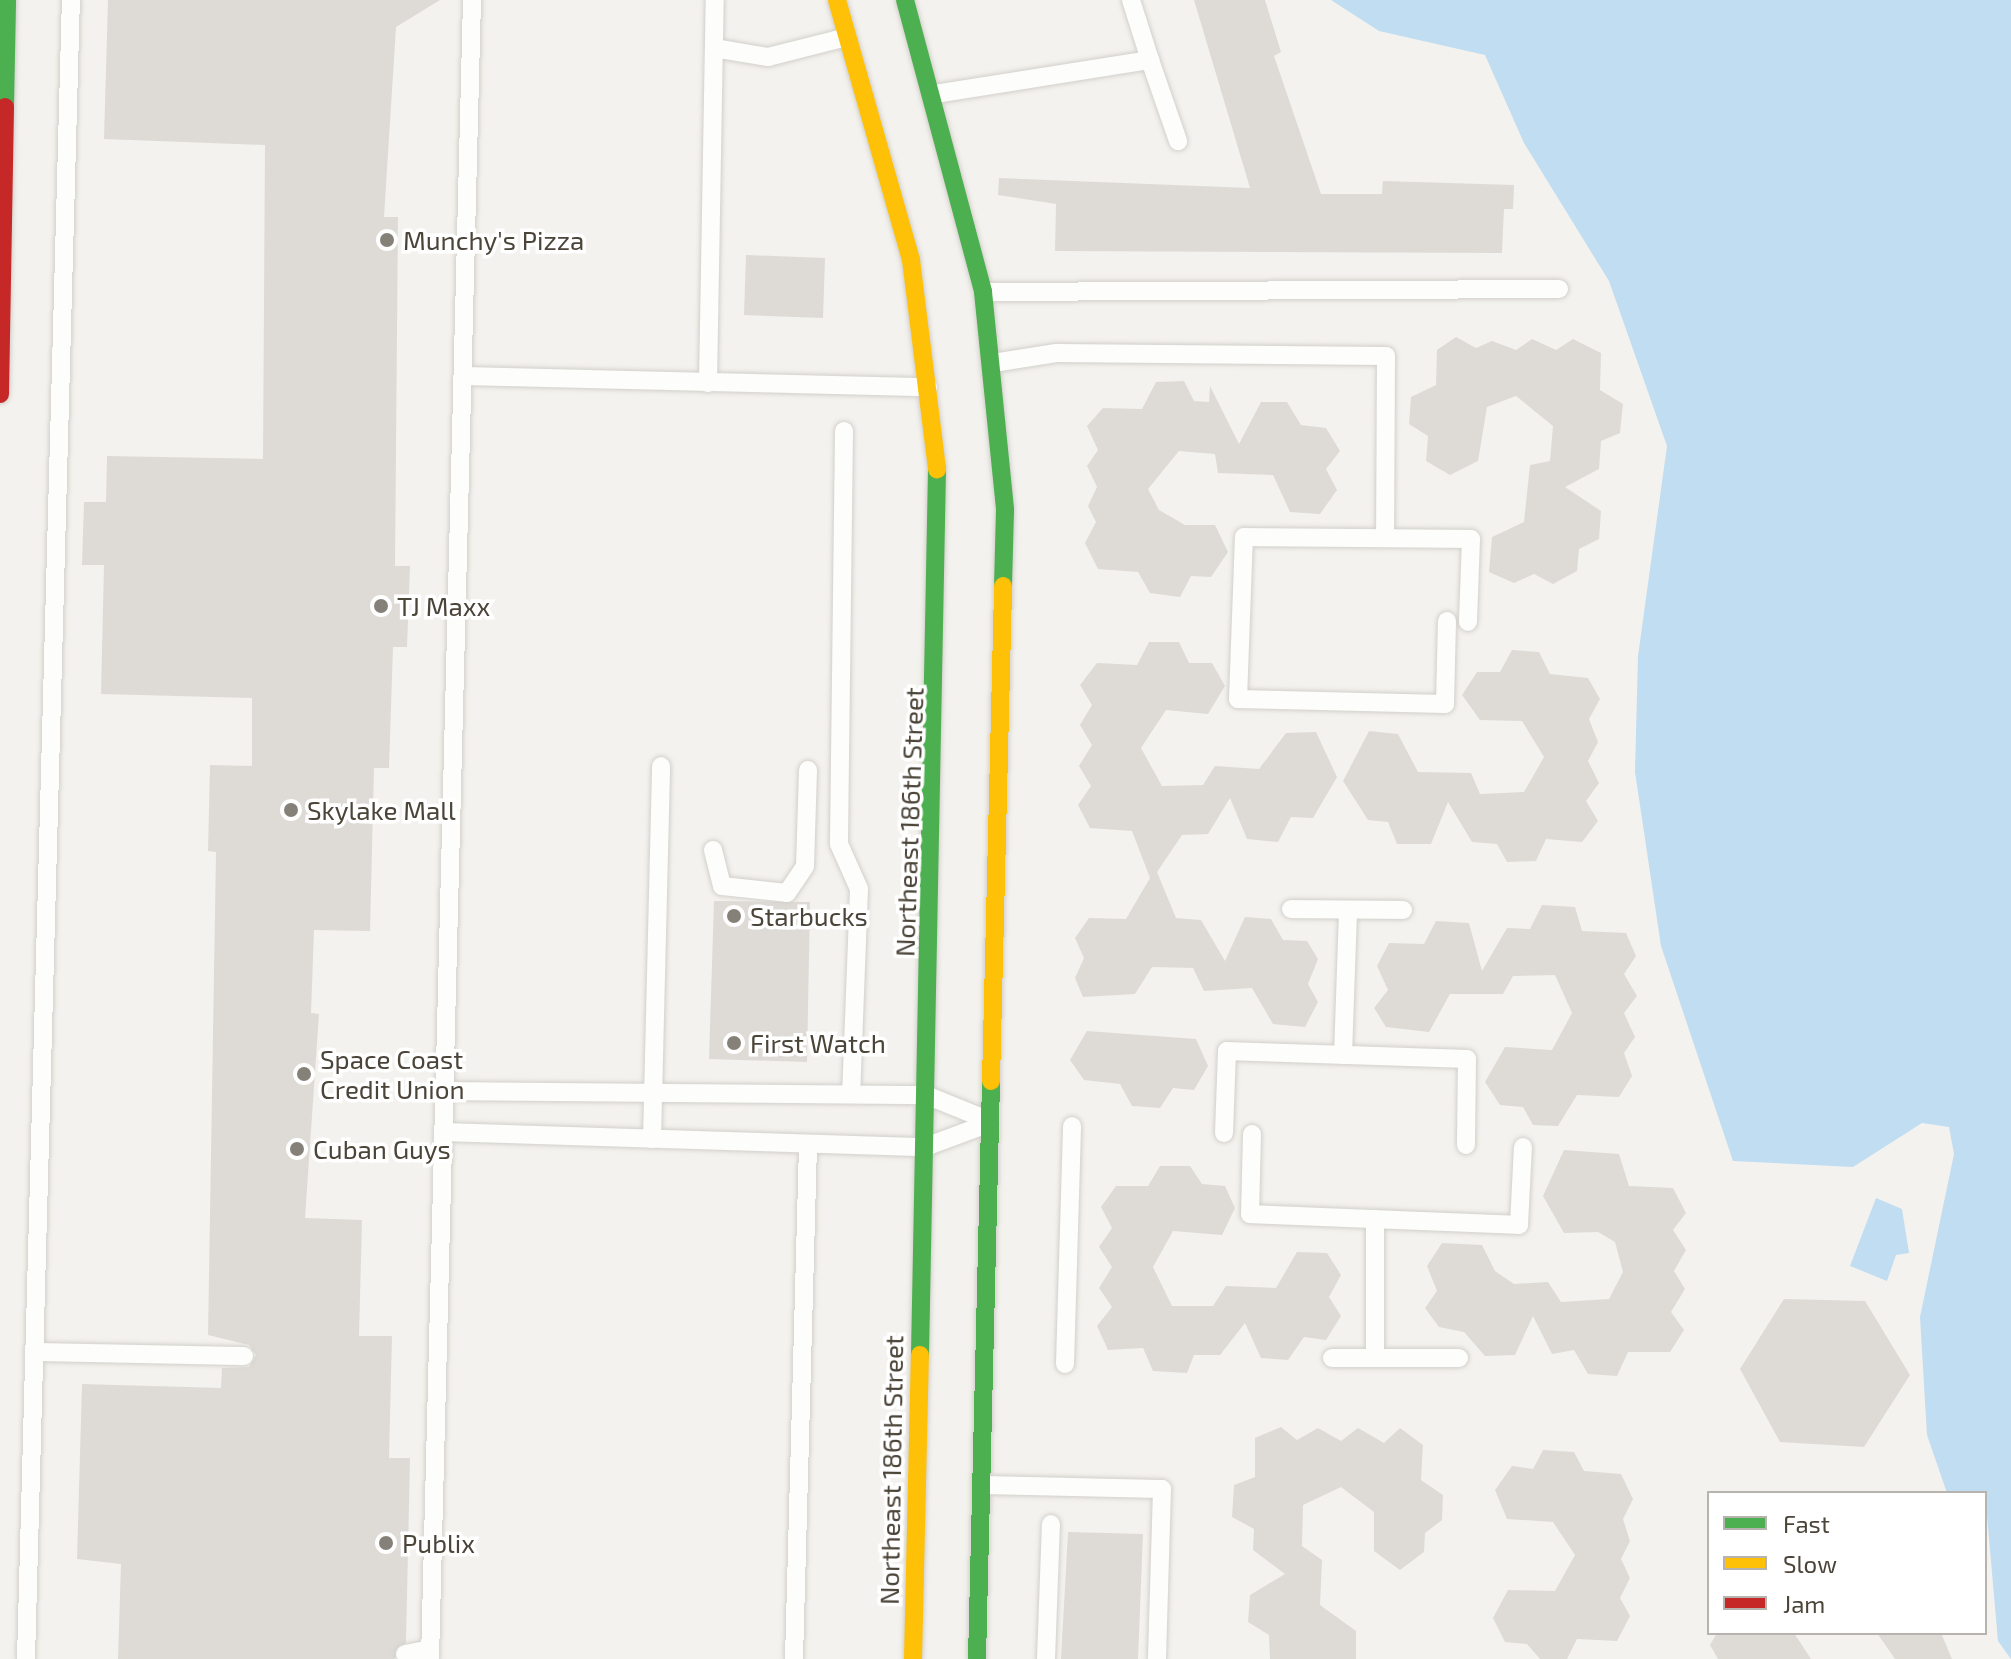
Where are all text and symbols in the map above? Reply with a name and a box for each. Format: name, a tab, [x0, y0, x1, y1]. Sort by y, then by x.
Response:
place label: Munchy's Pizza	[403, 224, 584, 256]
marker: Munchy's Pizza	[378, 231, 396, 249]
place label: TJ Maxx	[397, 590, 490, 622]
marker: TJ Maxx	[372, 597, 390, 615]
street label: Northeast 186th Street	[889, 687, 929, 957]
place label: Skylake Mall	[307, 794, 456, 826]
marker: Skylake Mall	[282, 801, 300, 819]
place label: Starbucks	[750, 900, 868, 932]
marker: Starbucks	[725, 907, 743, 925]
place label: First Watch	[750, 1027, 886, 1059]
marker: First Watch	[725, 1034, 743, 1052]
place label: Space Coast Credit Union	[320, 1043, 465, 1104]
marker: Space Coast Credit Union	[295, 1065, 313, 1083]
place label: Cuban Guys	[313, 1133, 451, 1165]
marker: Cuban Guys	[288, 1140, 306, 1158]
street label: Northeast 186th Street	[873, 1335, 909, 1605]
legend	[1707, 1491, 1987, 1635]
text: Fast	[1783, 1509, 1830, 1538]
place label: Publix	[402, 1527, 475, 1559]
marker: Publix	[377, 1534, 395, 1552]
text: Slow	[1783, 1549, 1837, 1578]
text: Jam	[1783, 1589, 1825, 1618]

